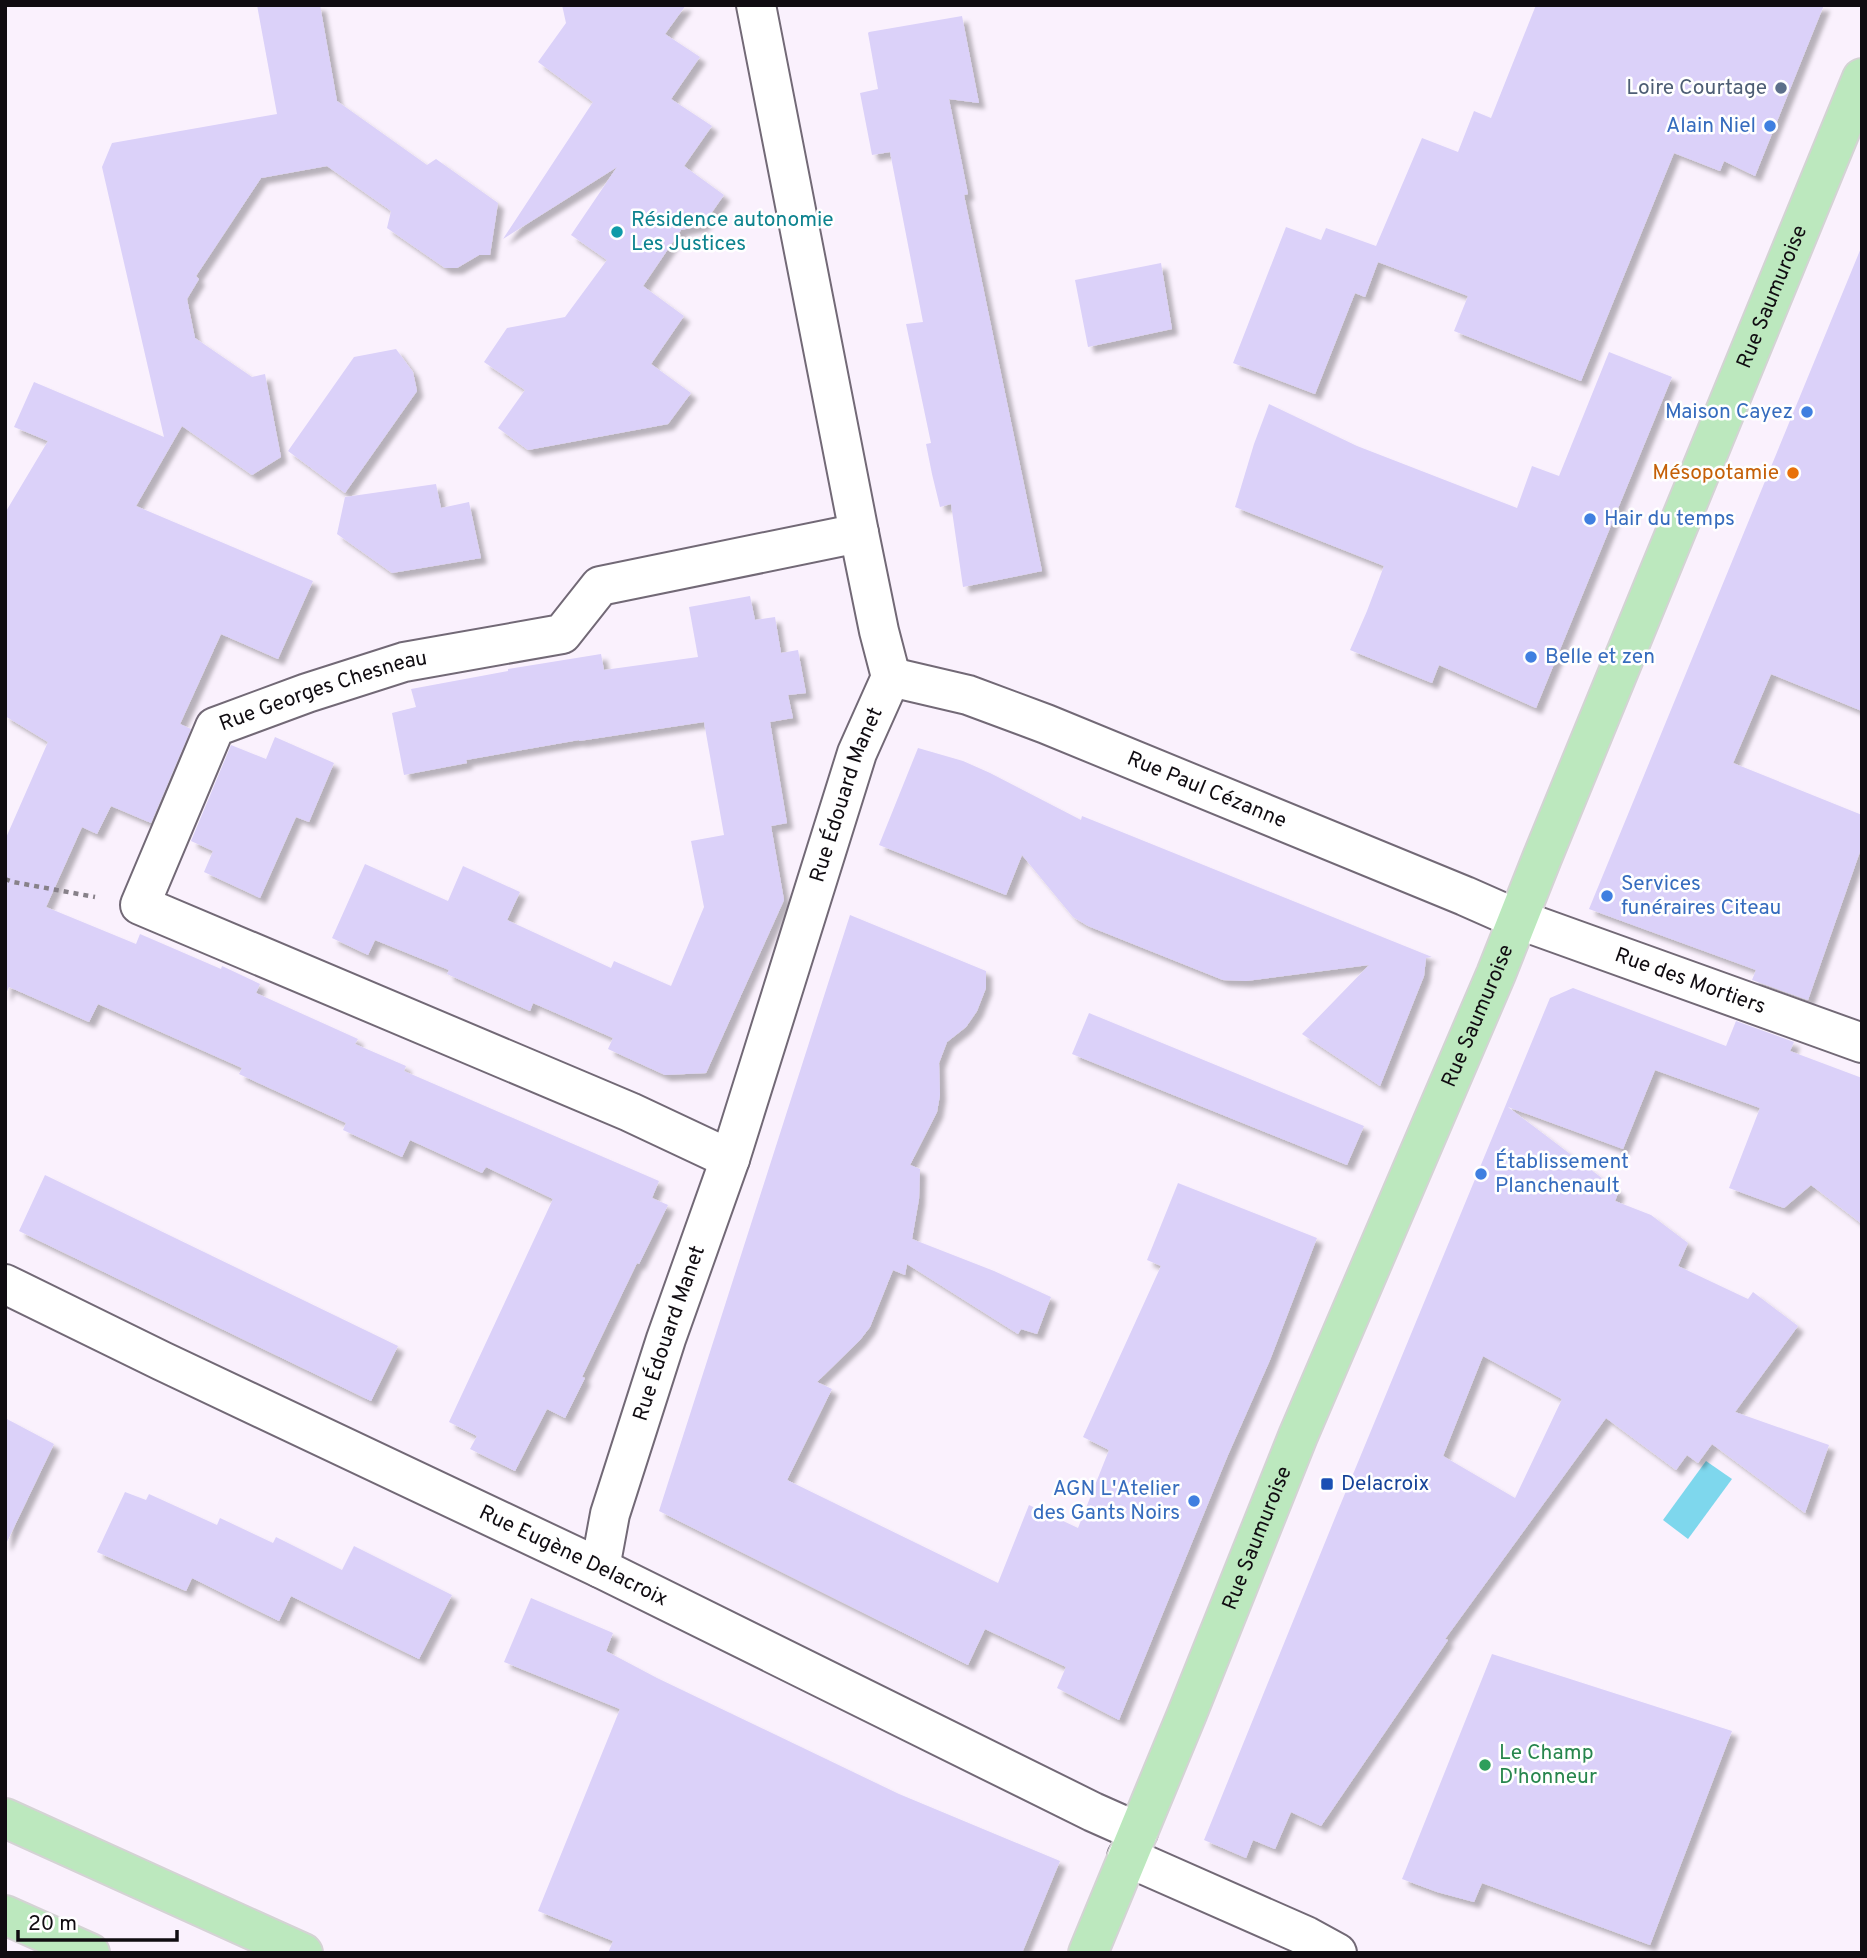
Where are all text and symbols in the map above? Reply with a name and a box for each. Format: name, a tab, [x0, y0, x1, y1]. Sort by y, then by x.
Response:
place label: Loire Courtage	[1626, 75, 1767, 102]
marker: Loire Courtage	[1773, 80, 1789, 96]
place label: Alain Niel	[1666, 113, 1756, 140]
marker: Alain Niel	[1762, 118, 1778, 134]
place label: Résidence autonomie Les Justices	[631, 207, 834, 258]
street label: Rue Saumuroise	[1731, 221, 1814, 373]
marker: Résidence autonomie Les Justices	[609, 224, 625, 240]
place label: Maison Cayez	[1665, 399, 1793, 426]
marker: Maison Cayez	[1799, 404, 1815, 420]
place label: Mésopotamie	[1652, 460, 1779, 487]
marker: Mésopotamie	[1785, 465, 1801, 481]
place label: Hair du temps	[1604, 506, 1735, 533]
marker: Hair du temps	[1582, 511, 1598, 527]
place label: Belle et zen	[1545, 644, 1655, 671]
street label: Rue Georges Chesneau	[216, 645, 429, 738]
marker: Belle et zen	[1523, 649, 1539, 665]
street label: Rue Édouard Manet	[804, 703, 889, 886]
street label: Rue Paul Cézanne	[1123, 745, 1291, 835]
place label: Services funéraires Citeau	[1621, 871, 1781, 922]
marker: Services funéraires Citeau	[1599, 888, 1615, 904]
street label: Rue Saumuroise	[1436, 941, 1520, 1091]
street label: Rue des Mortiers	[1611, 942, 1769, 1021]
place label: Établissement Planchenault	[1495, 1148, 1629, 1200]
marker: Établissement Planchenault	[1473, 1166, 1489, 1182]
street label: Rue Édouard Manet	[627, 1242, 712, 1424]
street label: Rue Saumuroise	[1216, 1462, 1298, 1614]
place label: Delacroix	[1341, 1471, 1430, 1498]
place label: AGN L'Atelier des Gants Noirs	[1033, 1476, 1180, 1527]
marker: Delacroix	[1319, 1476, 1335, 1492]
marker: AGN L'Atelier des Gants Noirs	[1186, 1493, 1202, 1509]
street label: Rue Eugène Delacroix	[475, 1499, 672, 1613]
place label: Le Champ D'honneur	[1499, 1740, 1597, 1791]
marker: Le Champ D'honneur	[1477, 1757, 1493, 1773]
scale bar	[18, 1898, 177, 1942]
text: 20 m	[28, 1911, 77, 1938]

